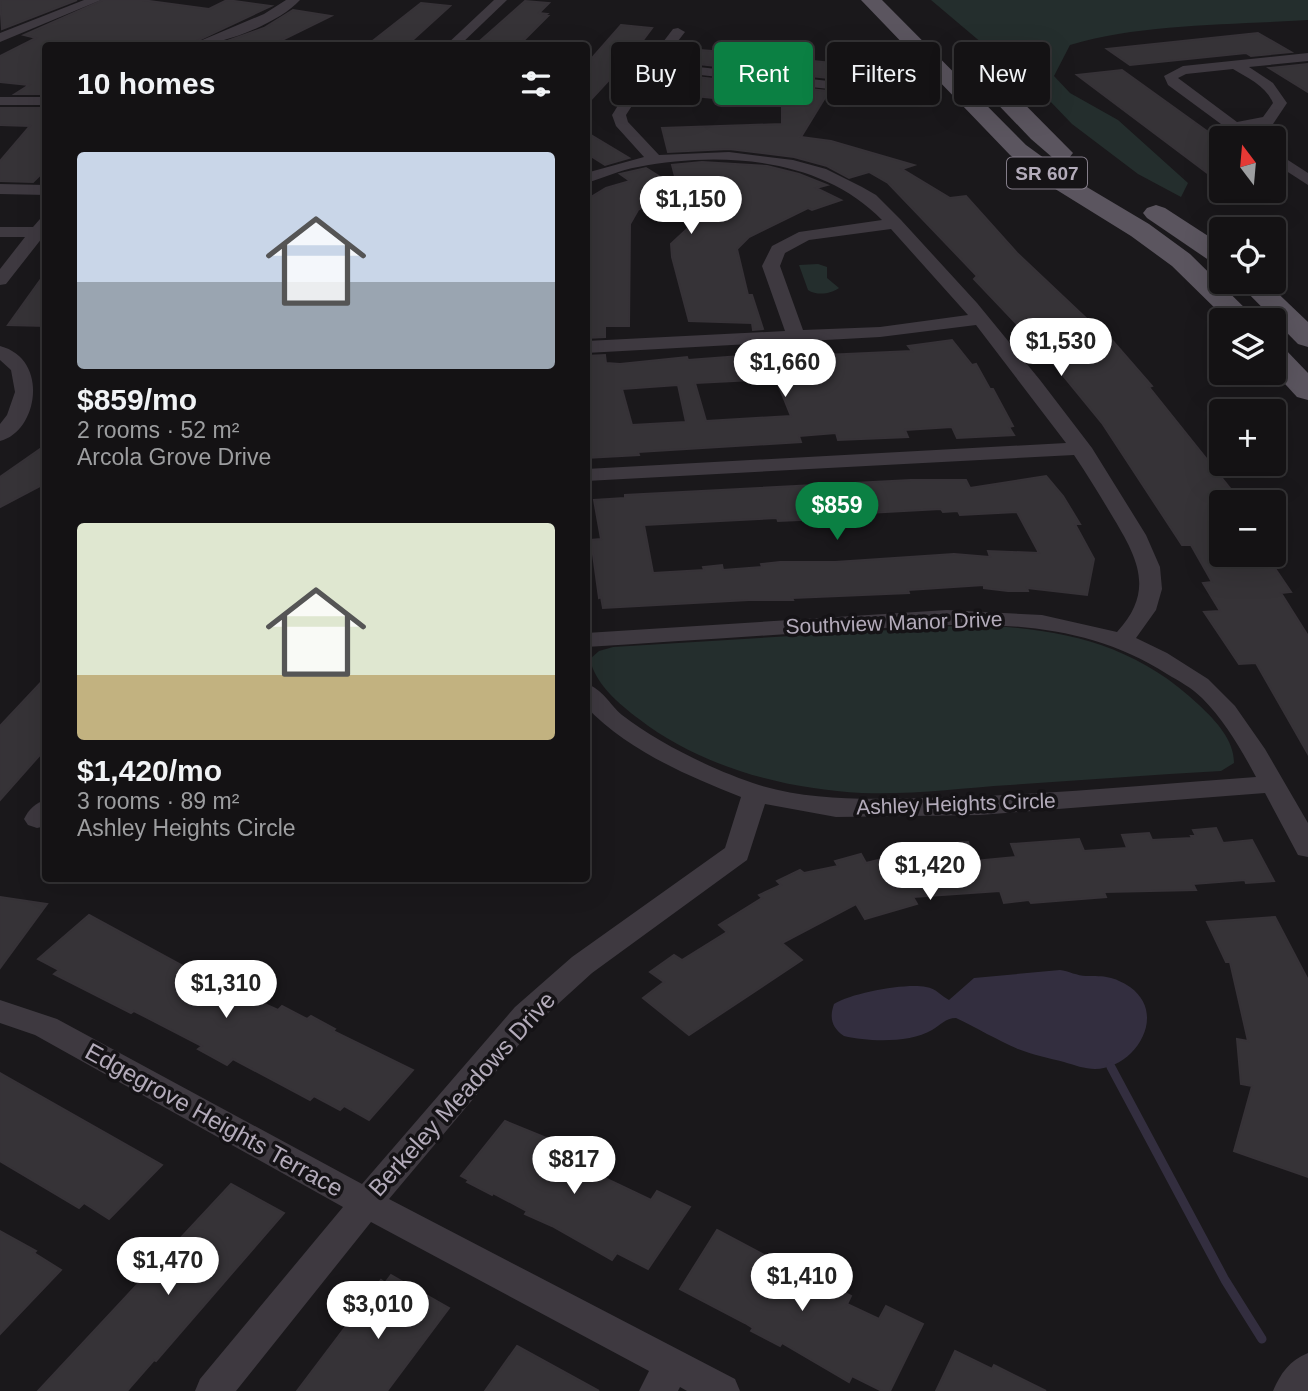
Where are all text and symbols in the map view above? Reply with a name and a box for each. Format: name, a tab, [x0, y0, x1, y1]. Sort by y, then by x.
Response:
chip: Buy	[611, 42, 700, 105]
chip: Rent	[714, 42, 813, 105]
chip: Filters	[827, 42, 940, 105]
chip: New	[954, 42, 1050, 105]
icon: filters	[517, 65, 555, 103]
text: 10 homes	[77, 67, 215, 100]
north arrow	[1209, 126, 1286, 203]
map controls	[1209, 126, 1286, 567]
road number: SR 607	[1007, 158, 1087, 188]
pin: $1,150	[634, 176, 748, 236]
text: $1,150	[656, 186, 726, 212]
icon: home	[253, 198, 379, 324]
button: locate	[1209, 217, 1286, 294]
button: layers	[1209, 308, 1286, 385]
pin: $1,530	[1004, 318, 1118, 378]
text: $1,530	[1026, 328, 1096, 354]
pin: $1,660	[728, 340, 842, 399]
text: $1,660	[750, 349, 820, 375]
text: $859/mo	[77, 383, 197, 416]
button: +	[1209, 399, 1286, 476]
text: 2 rooms · 52 m²	[77, 417, 239, 443]
text: Arcola Grove Drive	[77, 444, 271, 470]
pin: $859	[796, 482, 878, 542]
button: −	[1209, 490, 1286, 567]
text: $859	[811, 492, 863, 518]
icon: home	[253, 569, 379, 695]
street label: Southview Manor Drive	[785, 607, 1003, 638]
text: $1,420/mo	[77, 754, 222, 787]
text: 3 rooms · 89 m²	[77, 788, 239, 814]
street label: Ashley Heights Circle	[856, 789, 1056, 818]
text: Ashley Heights Circle	[77, 815, 296, 841]
pin: $1,420	[873, 842, 987, 902]
text: $1,420	[895, 852, 965, 878]
pin: $1,310	[169, 960, 283, 1020]
text: $1,310	[191, 970, 261, 996]
street label: Berkeley Meadows Drive	[363, 986, 560, 1201]
street label: Edgegrove Heights Terrace	[81, 1037, 348, 1202]
pin: $817	[533, 1136, 615, 1196]
text: $817	[548, 1146, 600, 1172]
pin: $1,470	[111, 1238, 225, 1297]
text: $1,470	[133, 1247, 203, 1273]
pin: $1,410	[745, 1254, 859, 1313]
text: $1,410	[767, 1263, 837, 1289]
pin: $3,010	[321, 1282, 435, 1341]
text: $3,010	[343, 1291, 413, 1317]

